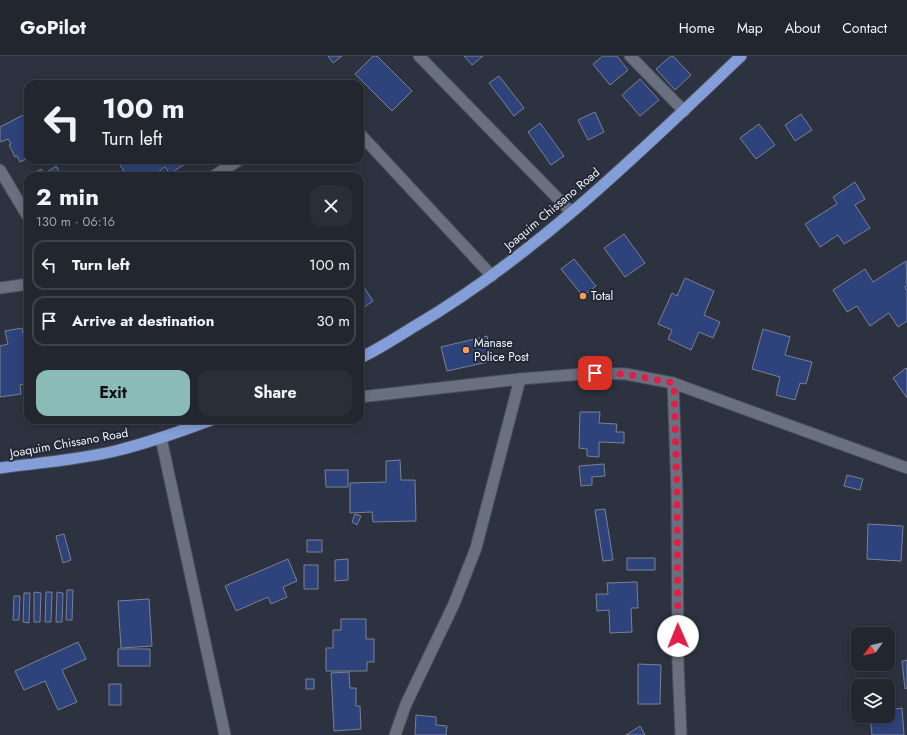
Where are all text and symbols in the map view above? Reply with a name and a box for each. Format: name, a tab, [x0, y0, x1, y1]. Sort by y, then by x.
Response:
text: GoPilot	[20, 14, 86, 41]
text: Home	[679, 18, 715, 38]
text: Map	[737, 18, 763, 38]
text: About	[785, 18, 820, 38]
text: Contact	[842, 18, 887, 38]
text: 100 m	[102, 88, 185, 129]
icon: left	[36, 96, 88, 148]
text: Turn left	[102, 126, 162, 152]
street label: Joaquim Chissano Road	[499, 164, 604, 256]
text: 2 min	[36, 179, 99, 214]
button: close	[310, 185, 352, 227]
text: 130 m · 06:16	[36, 212, 115, 231]
icon: left	[38, 254, 60, 276]
text: Turn left	[72, 254, 130, 276]
text: 100 m	[309, 254, 350, 276]
place label: Total	[591, 287, 613, 305]
marker: Total	[578, 291, 588, 301]
icon: arrive	[38, 310, 60, 332]
text: Arrive at destination	[72, 310, 214, 332]
text: 30 m	[317, 310, 350, 332]
place label: Manase Police Post	[474, 334, 529, 366]
marker: Manase Police Post	[461, 345, 471, 355]
pin	[578, 356, 612, 390]
icon: arrive	[584, 362, 606, 384]
button: Exit	[36, 370, 190, 416]
button: Share	[198, 370, 352, 416]
street label: Joaquim Chissano Road	[6, 424, 130, 463]
position arrow	[657, 615, 699, 657]
north arrow	[851, 627, 895, 671]
map controls	[851, 627, 895, 723]
button: layers	[851, 679, 895, 723]

